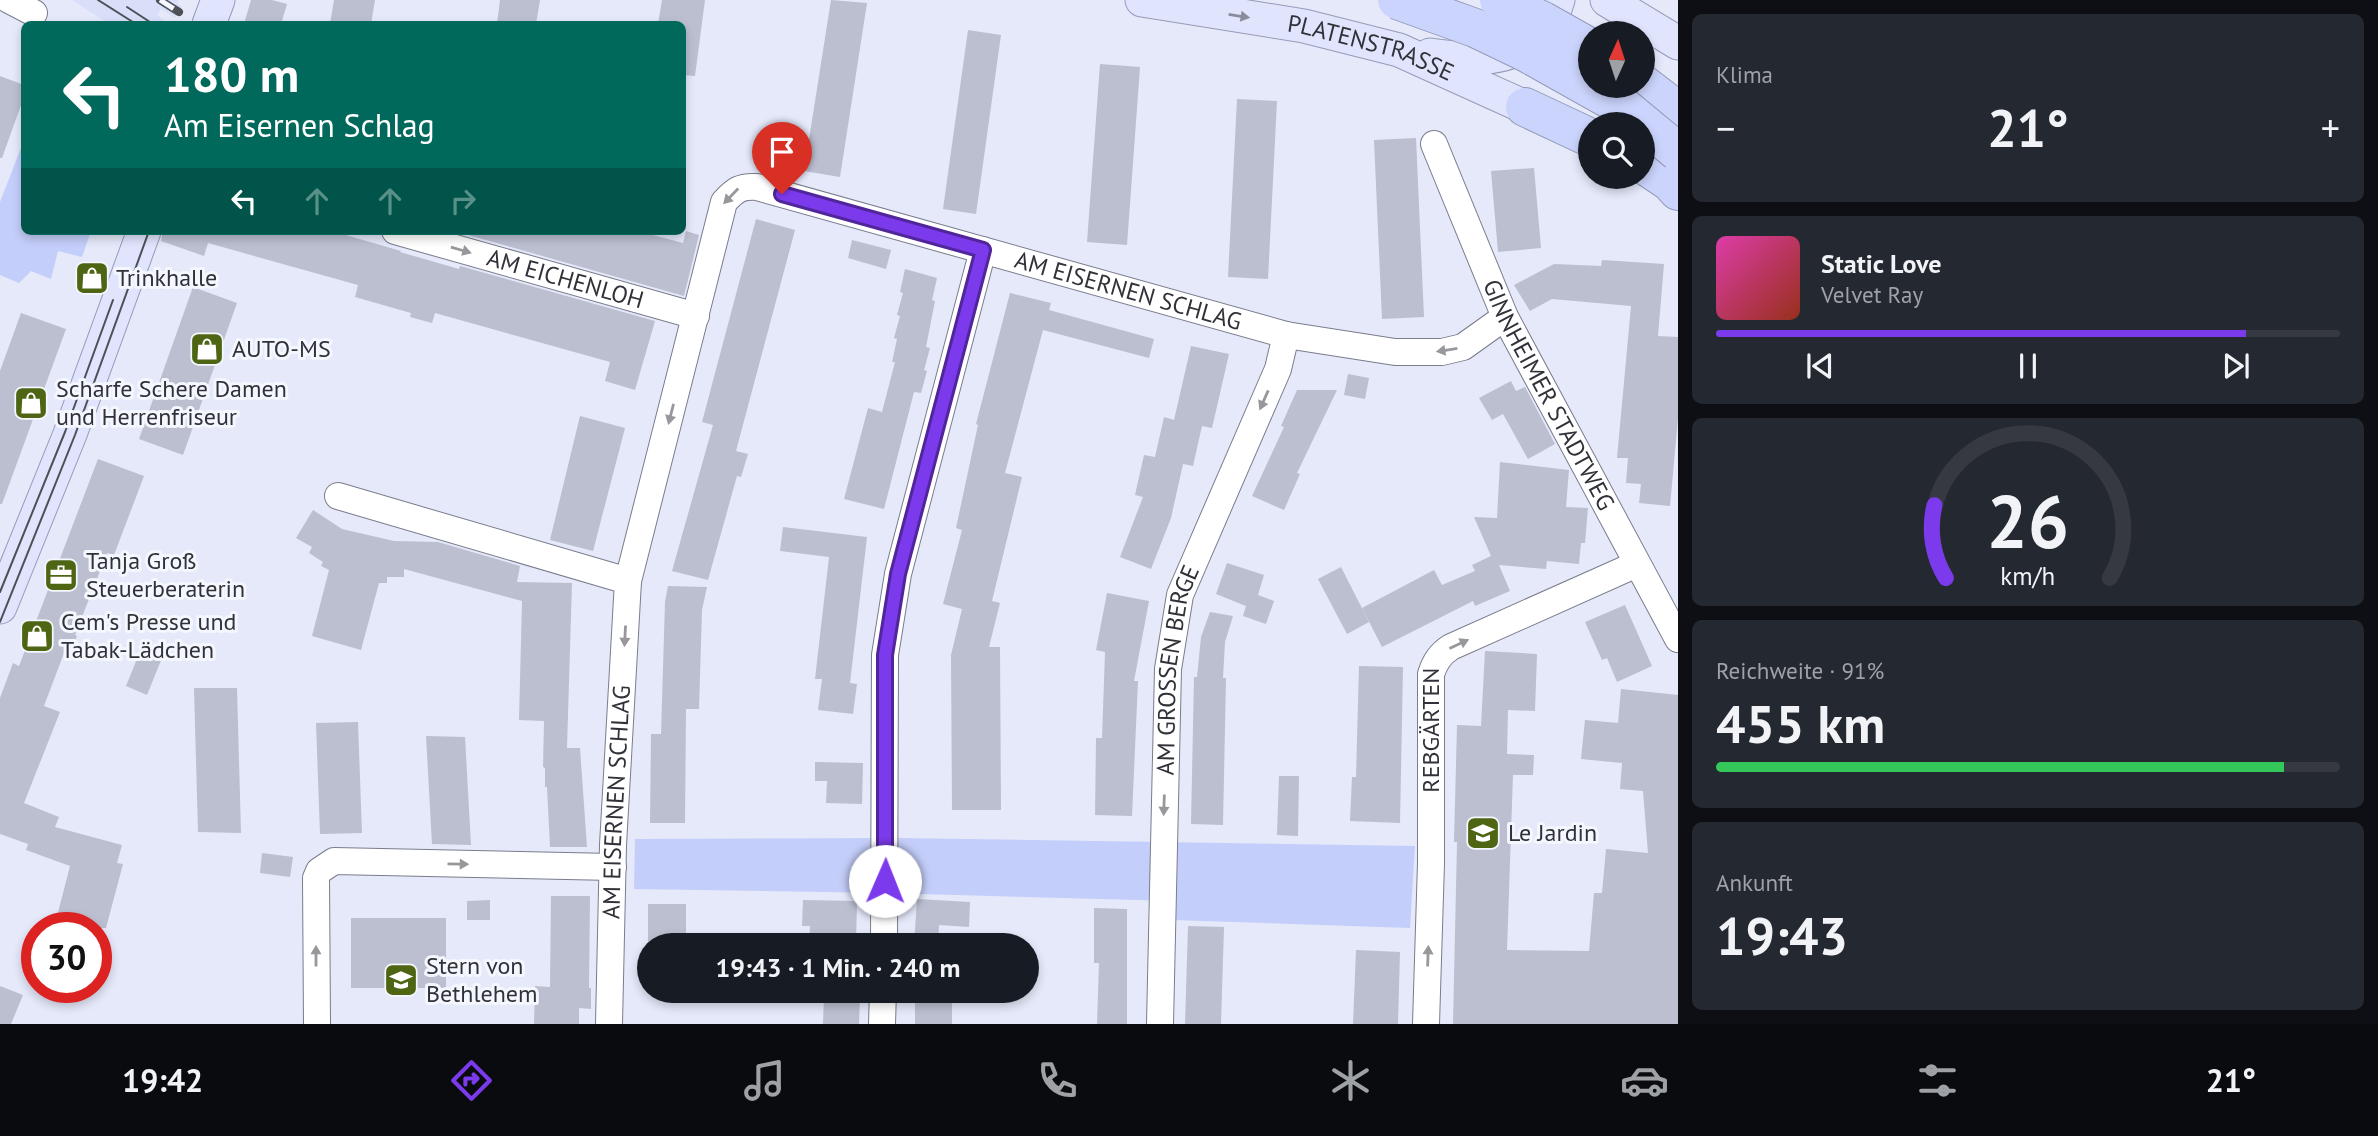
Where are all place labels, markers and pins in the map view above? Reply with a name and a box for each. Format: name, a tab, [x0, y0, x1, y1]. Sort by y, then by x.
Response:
pin	[752, 122, 812, 194]
shop icon: Trinkhalle	[73, 259, 111, 297]
place label: Trinkhalle	[116, 262, 217, 293]
shop icon: AUTO-MS	[188, 330, 226, 368]
place label: AUTO-MS	[232, 333, 331, 364]
place label: Scharfe Schere Damen und Herrenfriseur	[56, 373, 287, 432]
shop icon: Scharfe Schere Damen und Herrenfriseur	[12, 384, 50, 422]
place label: Tanja Groß Steuerberaterin	[86, 545, 245, 604]
office icon: Tanja Groß Steuerberaterin	[42, 556, 80, 594]
place label: Cem's Presse und Tabak-Lädchen	[61, 606, 237, 665]
shop icon: Cem's Presse und Tabak-Lädchen	[18, 617, 56, 655]
school or university icon: Le Jardin	[1464, 814, 1502, 852]
place label: Le Jardin	[1508, 817, 1597, 848]
place label: Stern von Bethlehem	[426, 950, 537, 1009]
school or university icon: Stern von Bethlehem	[382, 961, 420, 999]

